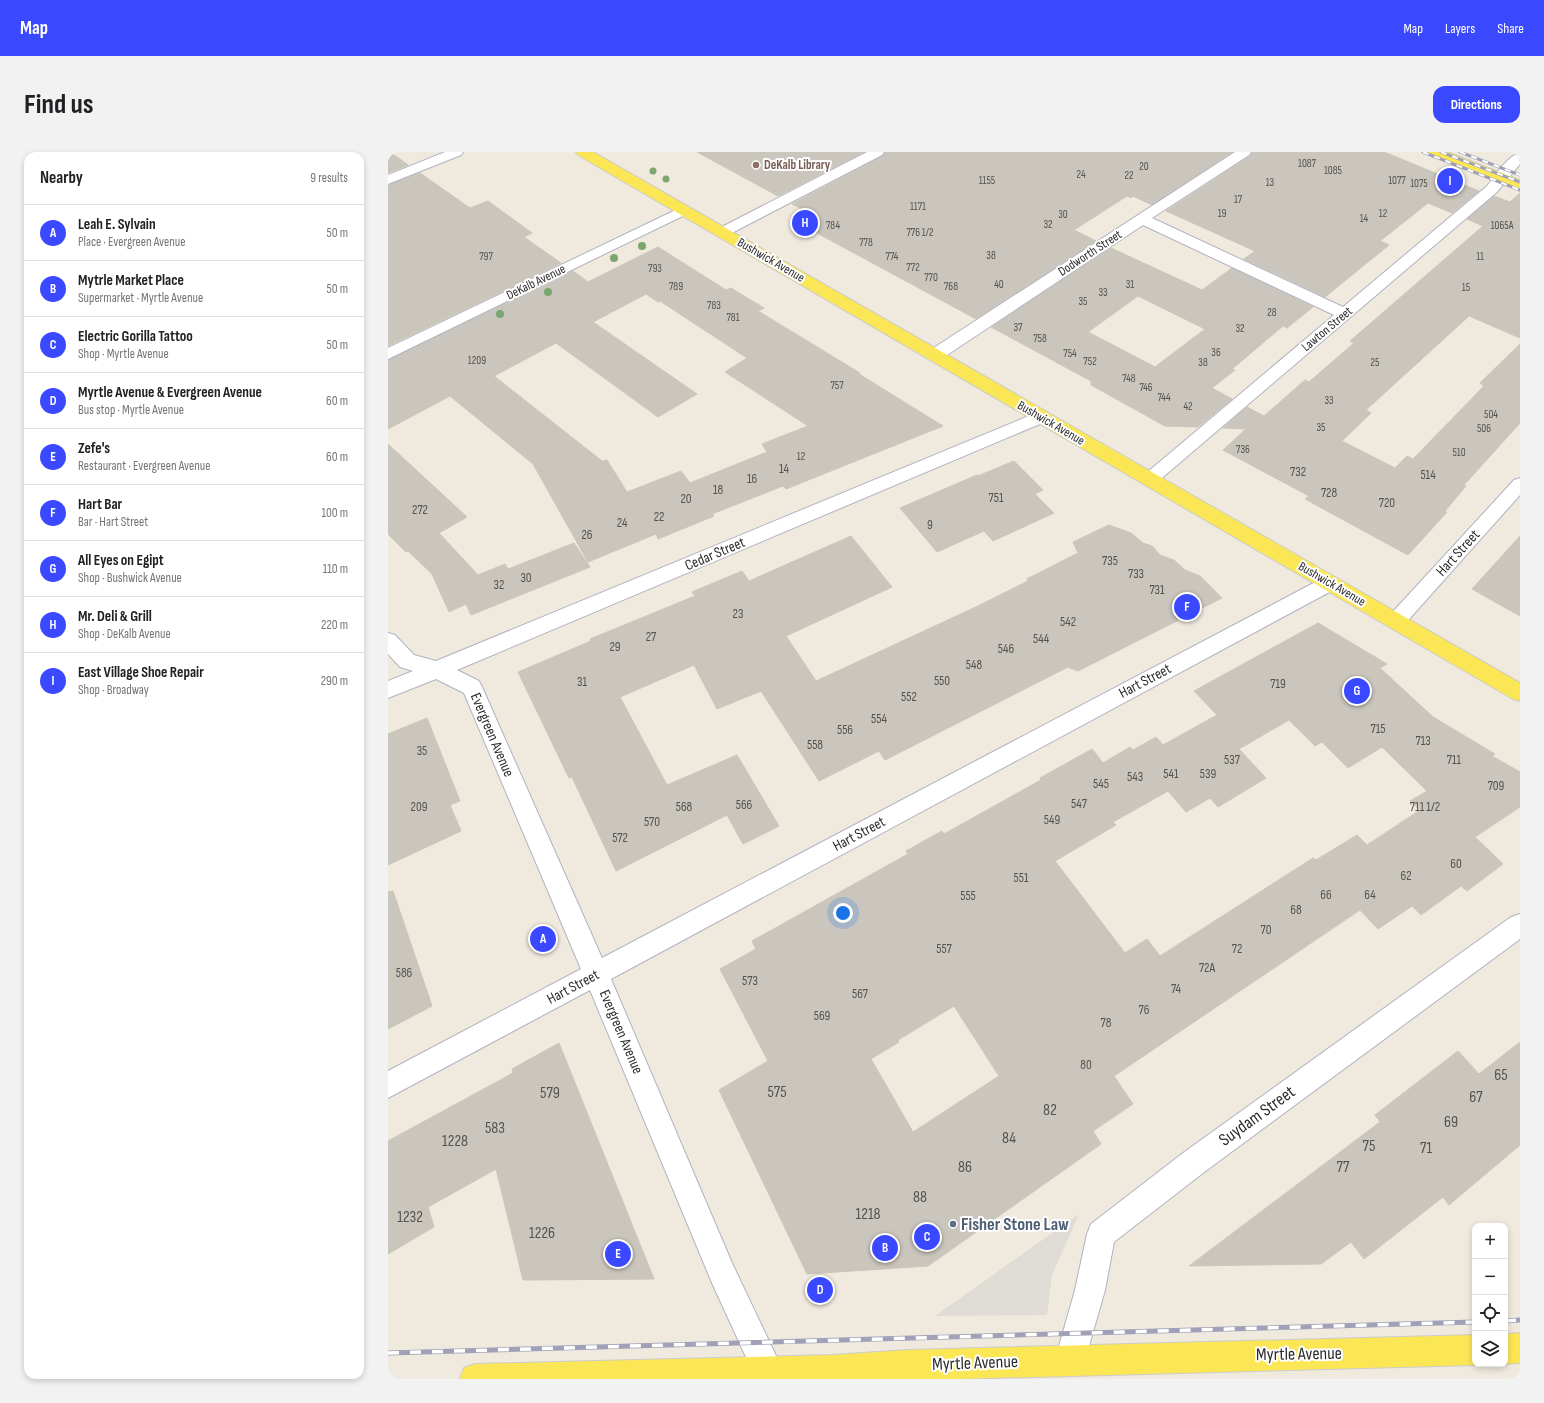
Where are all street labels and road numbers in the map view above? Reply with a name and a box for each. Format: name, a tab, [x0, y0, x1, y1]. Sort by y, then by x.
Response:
street label: Dodworth Street	[1055, 226, 1125, 280]
street label: Bushwick Avenue	[734, 234, 808, 286]
street label: DeKalb Avenue	[504, 261, 568, 303]
street label: Lawton Street	[1298, 303, 1356, 355]
street label: Bushwick Avenue	[1014, 397, 1088, 449]
street label: Hart Street	[1432, 525, 1484, 580]
street label: Cedar Street	[682, 533, 748, 575]
street label: Bushwick Avenue	[1295, 558, 1369, 610]
street label: Hart Street	[1116, 659, 1175, 703]
street label: Evergreen Avenue	[466, 690, 518, 780]
street label: Hart Street	[830, 812, 889, 856]
street label: Hart Street	[544, 965, 603, 1009]
street label: Evergreen Avenue	[595, 987, 647, 1077]
street label: Suydam Street	[1215, 1081, 1300, 1151]
street label: Myrtle Avenue	[1256, 1343, 1342, 1365]
street label: Myrtle Avenue	[932, 1351, 1018, 1375]

